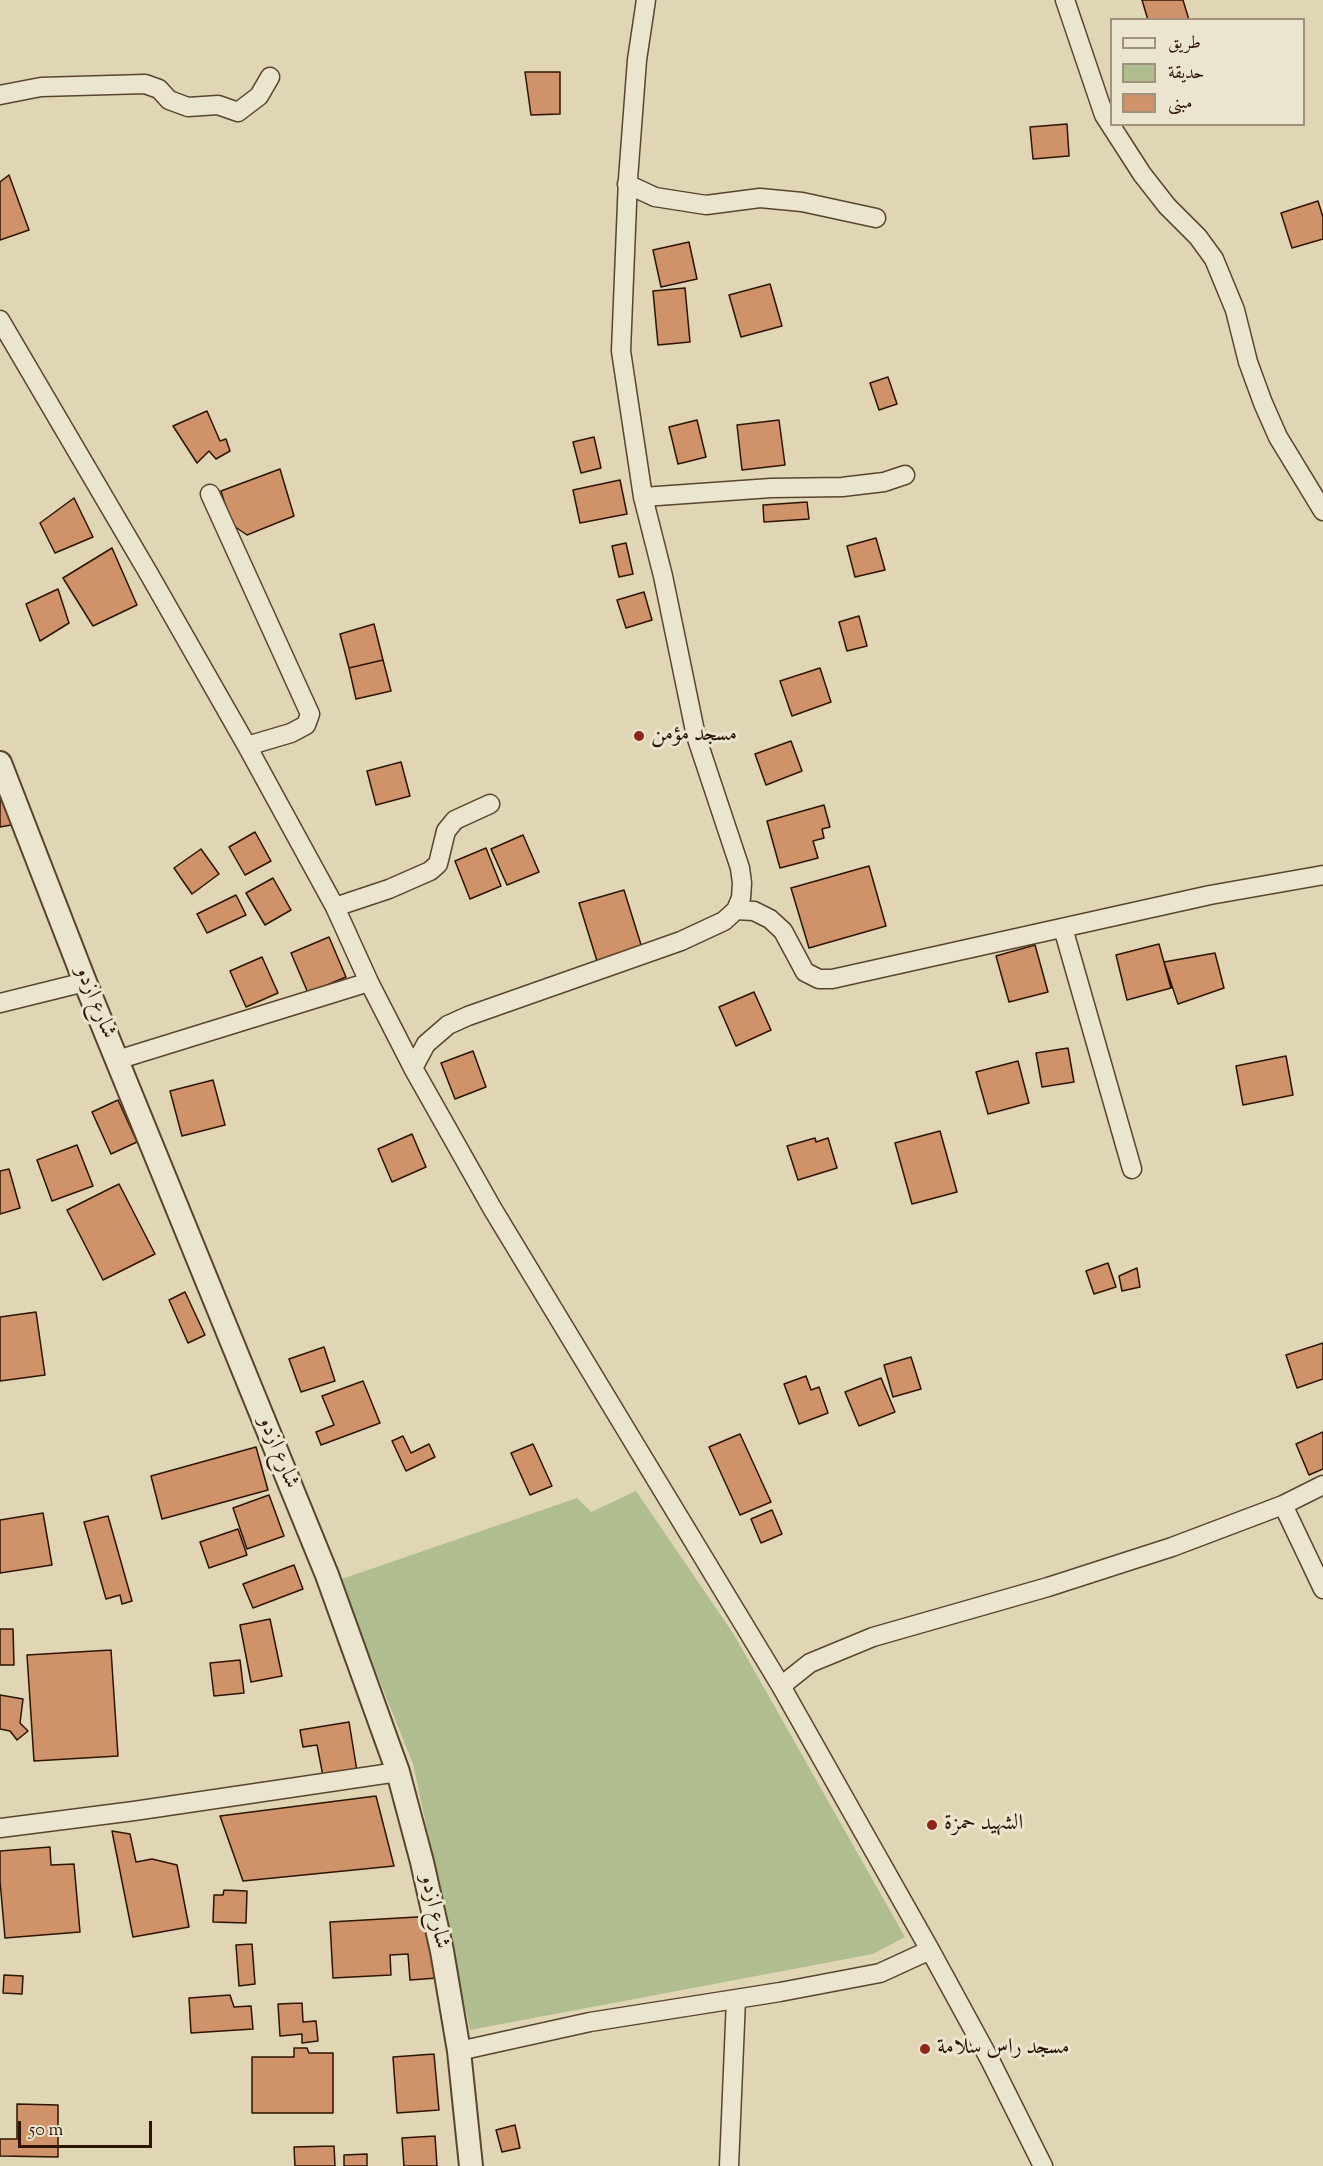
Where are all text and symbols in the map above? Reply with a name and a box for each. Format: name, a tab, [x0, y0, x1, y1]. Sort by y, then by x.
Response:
legend	[1110, 18, 1305, 126]
text: طريق	[1168, 31, 1201, 57]
text: حديقة	[1168, 61, 1204, 87]
text: مبنى	[1168, 91, 1193, 117]
place label: مسجد مؤمن	[651, 723, 737, 749]
marker: مسجد مؤمن	[632, 729, 646, 743]
street label: شارع ازدو	[68, 963, 120, 1043]
street label: شارع ازدو	[251, 1413, 303, 1493]
place label: الشهيد حمزة	[944, 1812, 1023, 1838]
marker: الشهيد حمزة	[925, 1818, 939, 1832]
street label: شارع ازدو	[412, 1873, 454, 1951]
place label: مسجد راس سلامة	[937, 2036, 1070, 2062]
marker: مسجد راس سلامة	[918, 2042, 932, 2056]
scale bar	[21, 2109, 154, 2147]
text: 50 m	[29, 2118, 63, 2144]

